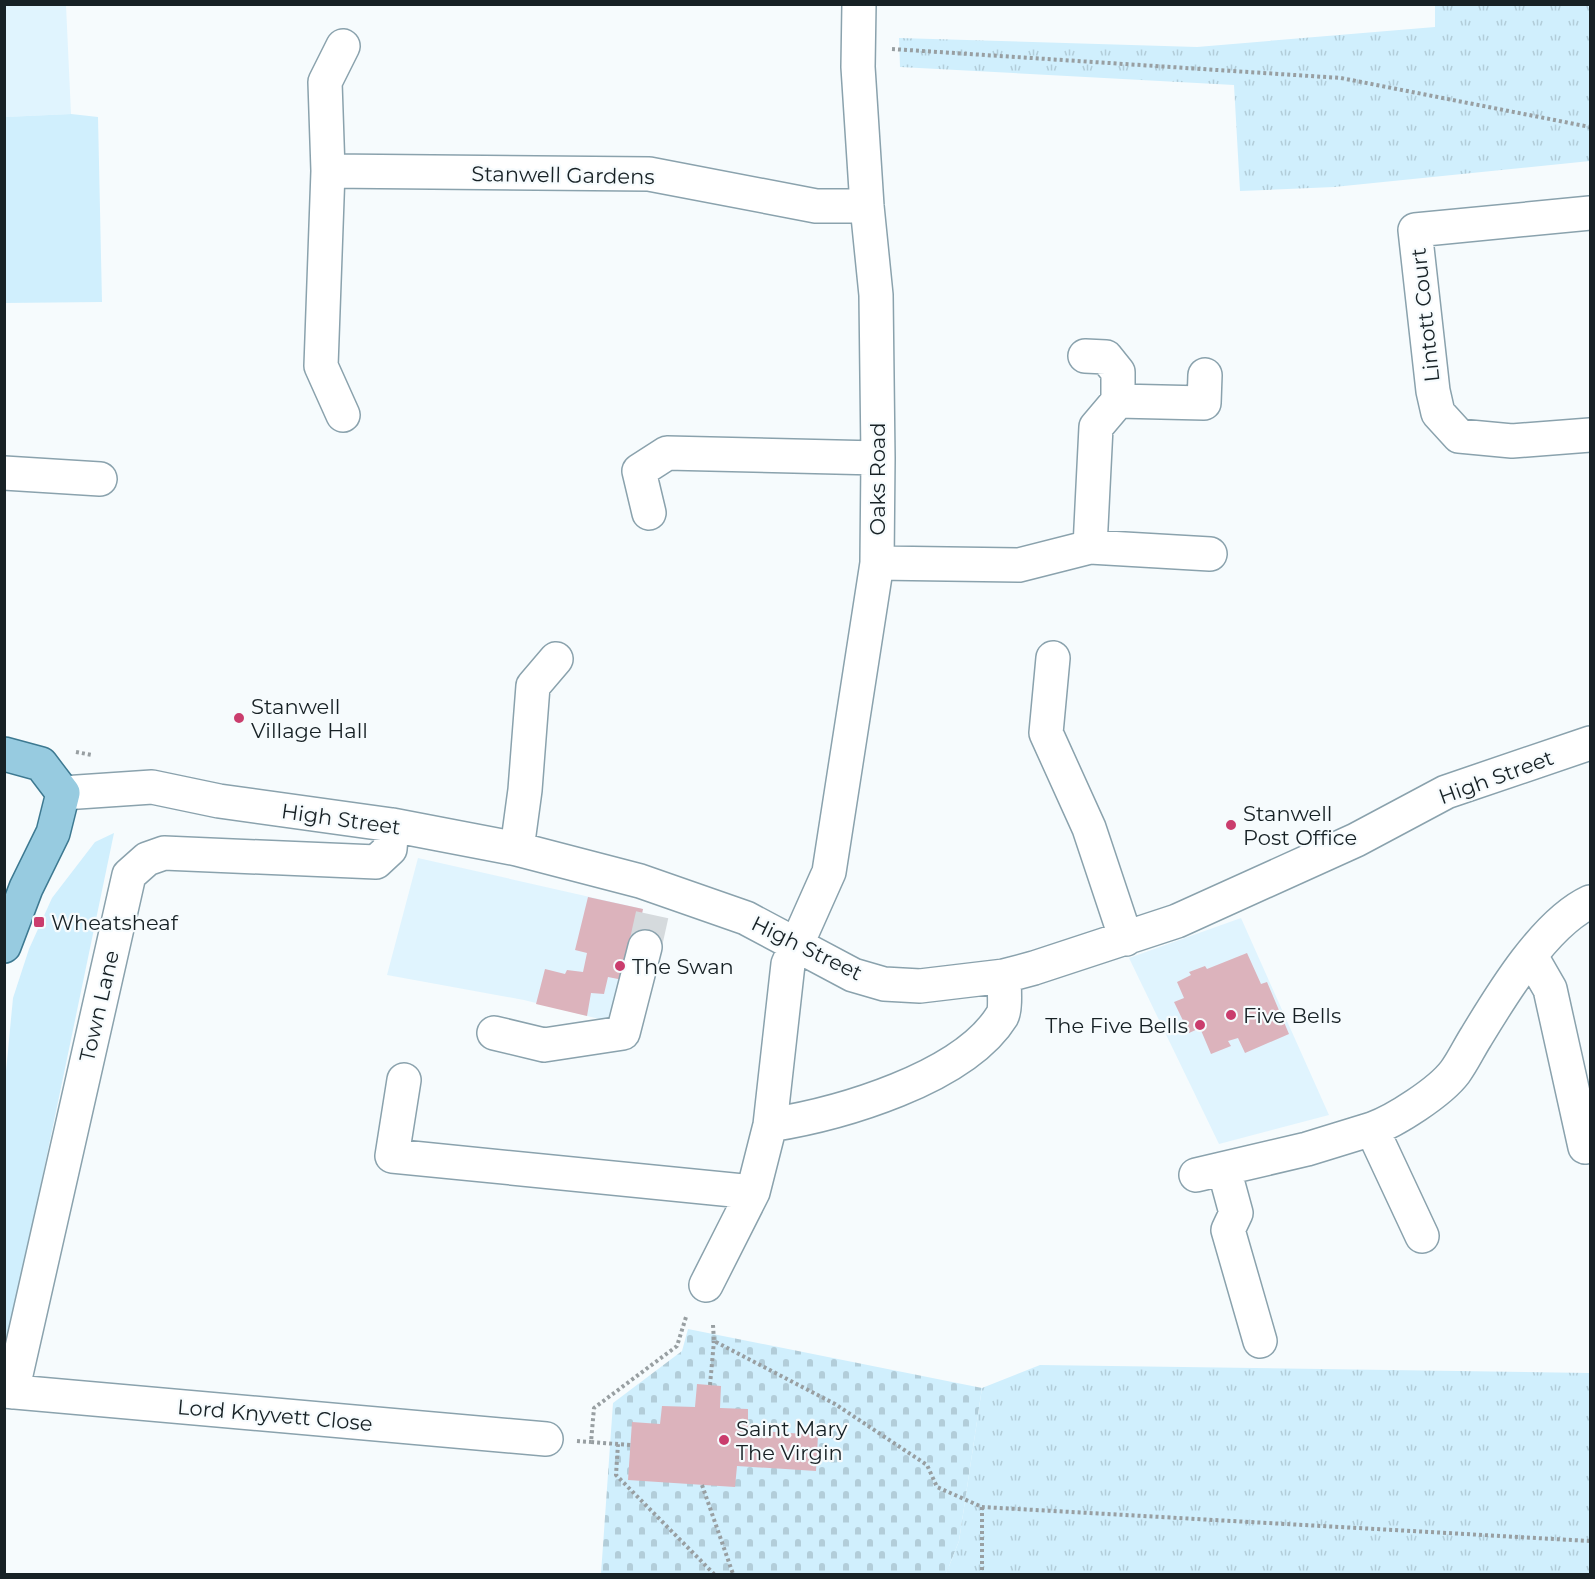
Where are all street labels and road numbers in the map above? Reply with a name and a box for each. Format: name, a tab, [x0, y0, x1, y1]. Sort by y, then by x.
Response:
street label: Stanwell Gardens	[471, 161, 655, 189]
street label: Lintott Court	[1406, 247, 1444, 383]
street label: Oaks Road	[865, 423, 890, 535]
street label: High Street	[1435, 745, 1557, 809]
street label: High Street	[280, 798, 402, 840]
street label: High Street	[747, 910, 867, 986]
street label: Town Lane	[74, 948, 124, 1064]
street label: Lord Knyvett Close	[176, 1394, 374, 1436]

